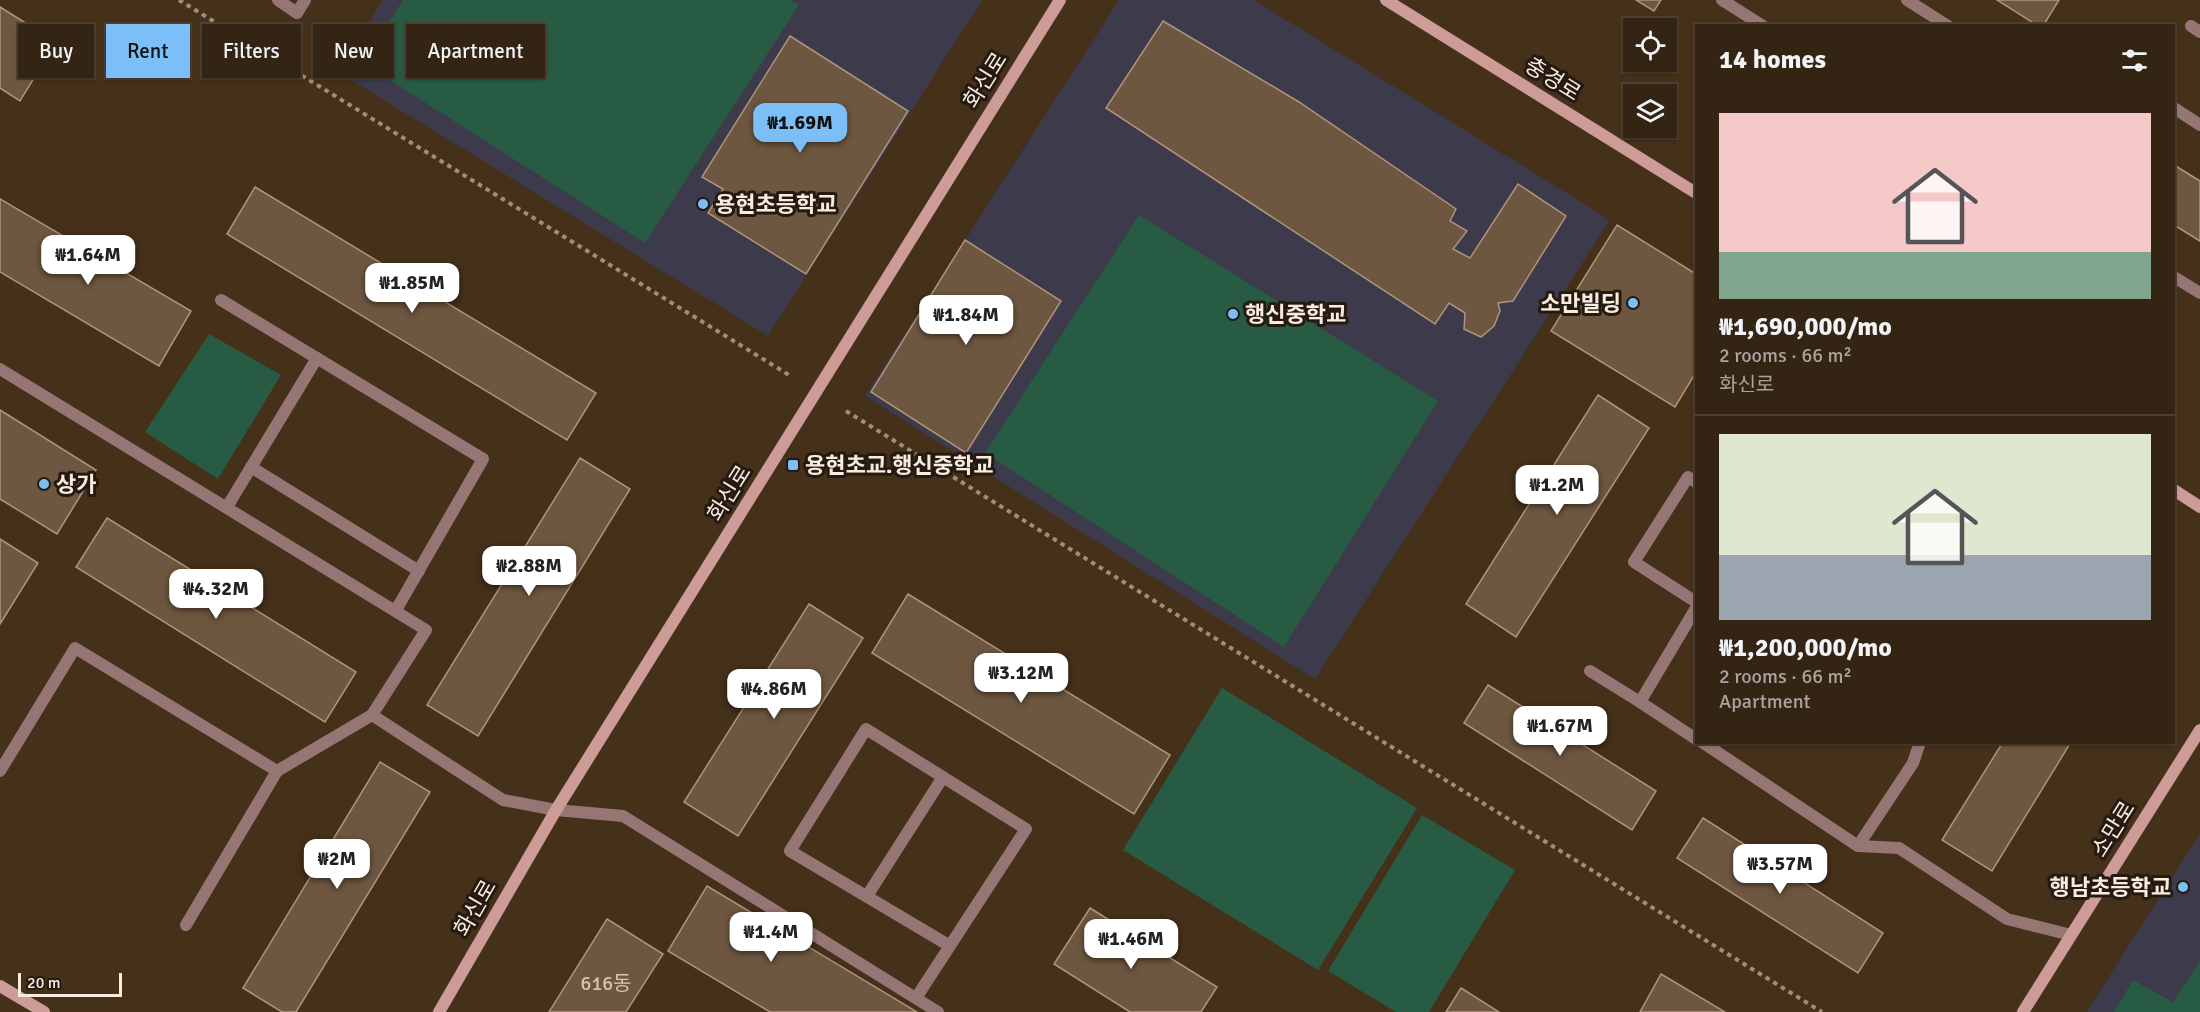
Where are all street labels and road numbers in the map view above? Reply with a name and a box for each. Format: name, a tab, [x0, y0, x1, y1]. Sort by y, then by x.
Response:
street label: 화신로	[957, 47, 1013, 113]
street label: 충경로	[1520, 51, 1586, 107]
street label: 화신로	[701, 460, 757, 526]
street label: 소만로	[2085, 796, 2141, 862]
street label: 화신로	[448, 875, 502, 941]

